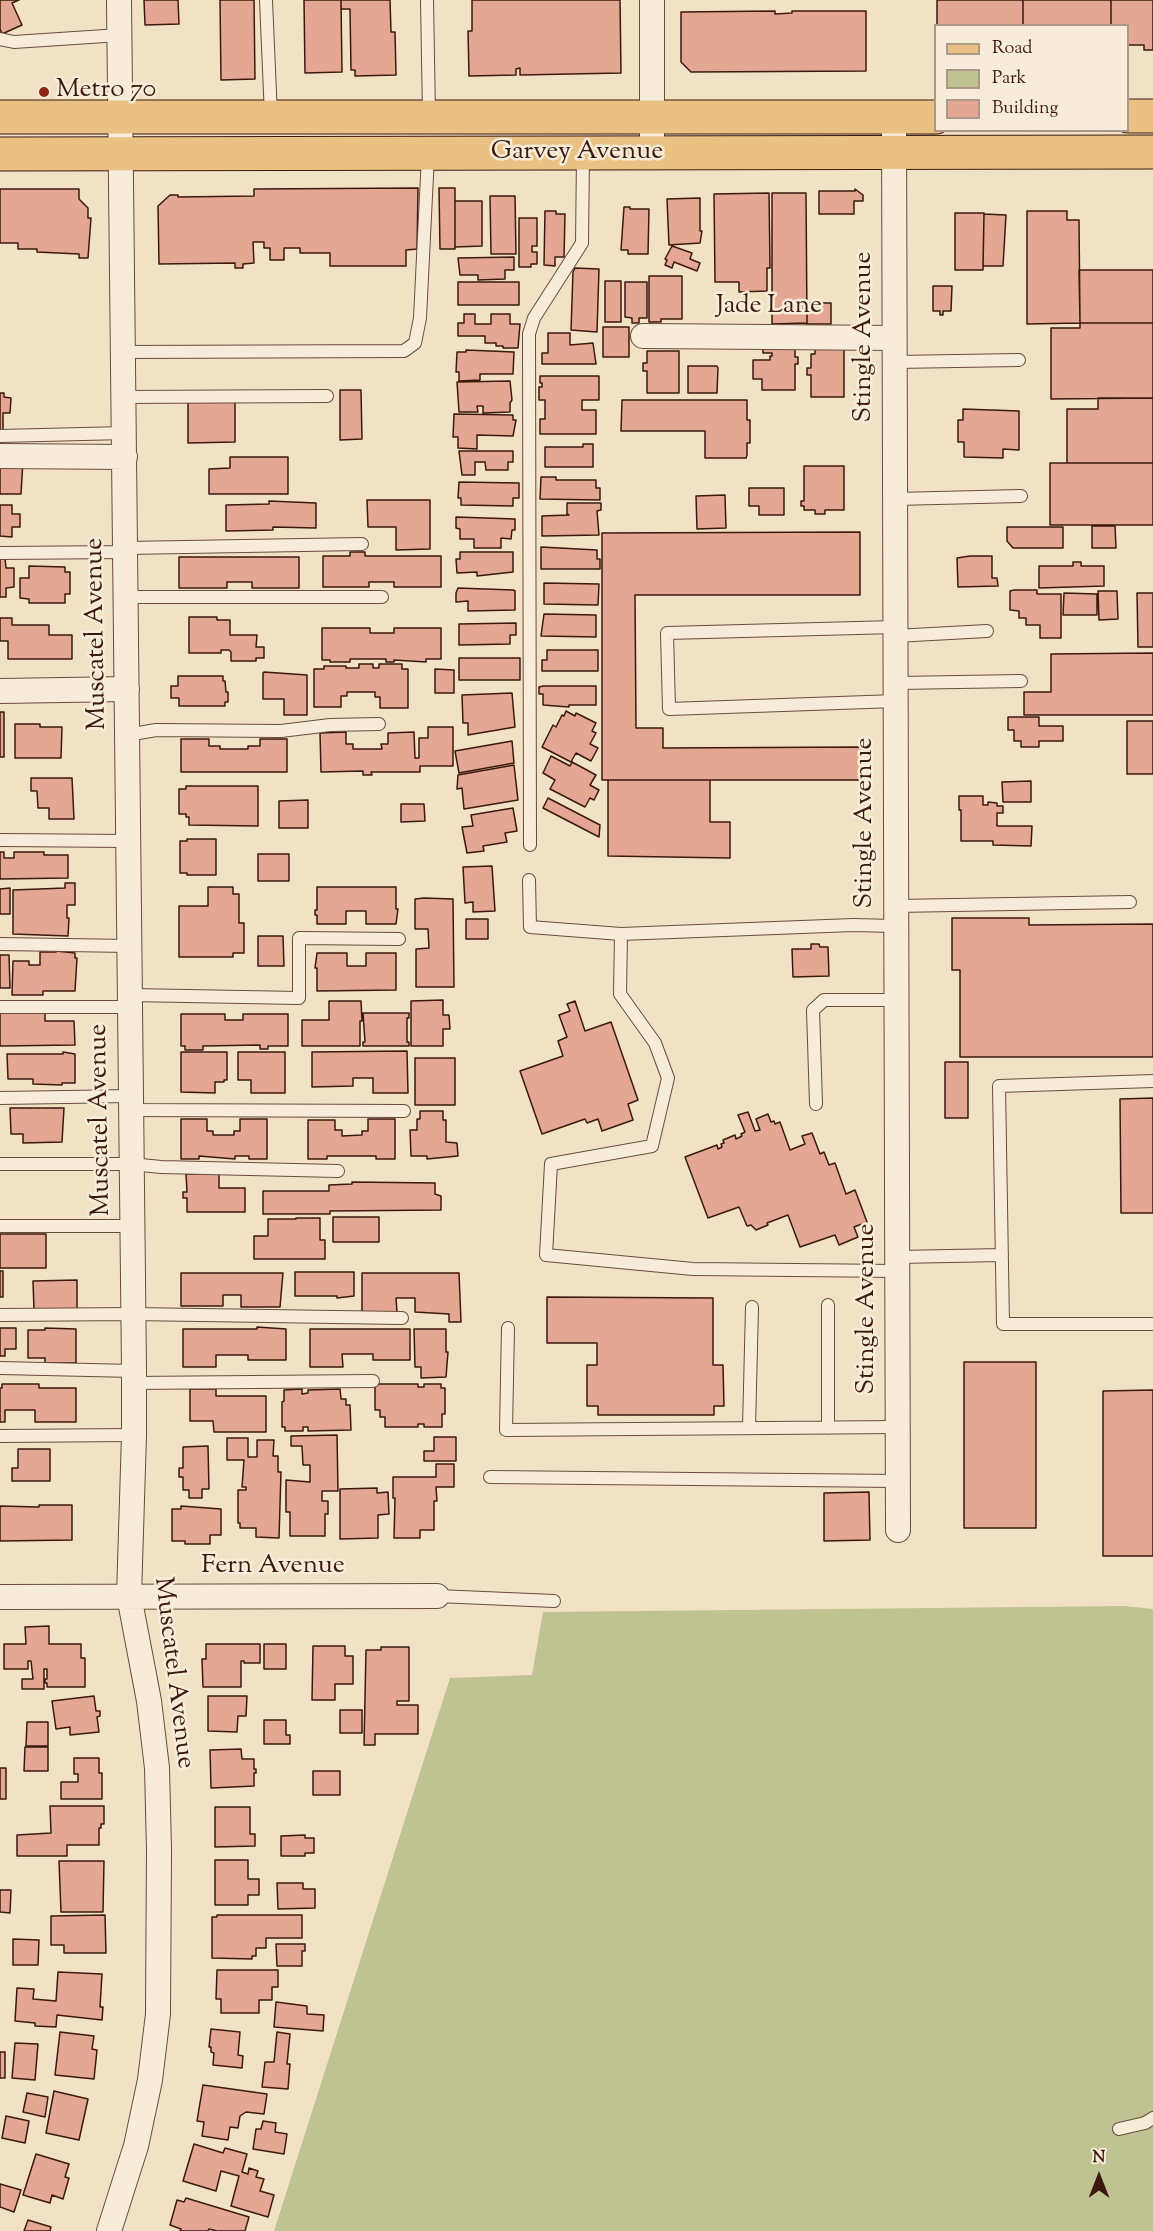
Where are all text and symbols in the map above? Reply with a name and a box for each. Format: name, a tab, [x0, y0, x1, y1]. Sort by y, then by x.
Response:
legend	[934, 24, 1129, 132]
text: Road	[992, 36, 1032, 62]
text: Park	[992, 66, 1026, 92]
place label: Metro 70	[56, 76, 156, 108]
marker: Metro 70	[37, 85, 51, 99]
text: Building	[992, 96, 1058, 122]
street label: Garvey Avenue	[491, 138, 663, 170]
street label: Stingle Avenue	[850, 251, 882, 423]
street label: Jade Lane	[716, 292, 822, 324]
street label: Muscatel Avenue	[81, 537, 115, 731]
street label: Stingle Avenue	[851, 737, 883, 909]
street label: Muscatel Avenue	[85, 1023, 119, 1217]
street label: Stingle Avenue	[853, 1223, 885, 1395]
street label: Fern Avenue	[201, 1552, 345, 1584]
street label: Muscatel Avenue	[145, 1575, 199, 1771]
north arrow	[1069, 2147, 1129, 2207]
text: N	[1093, 2147, 1105, 2170]

